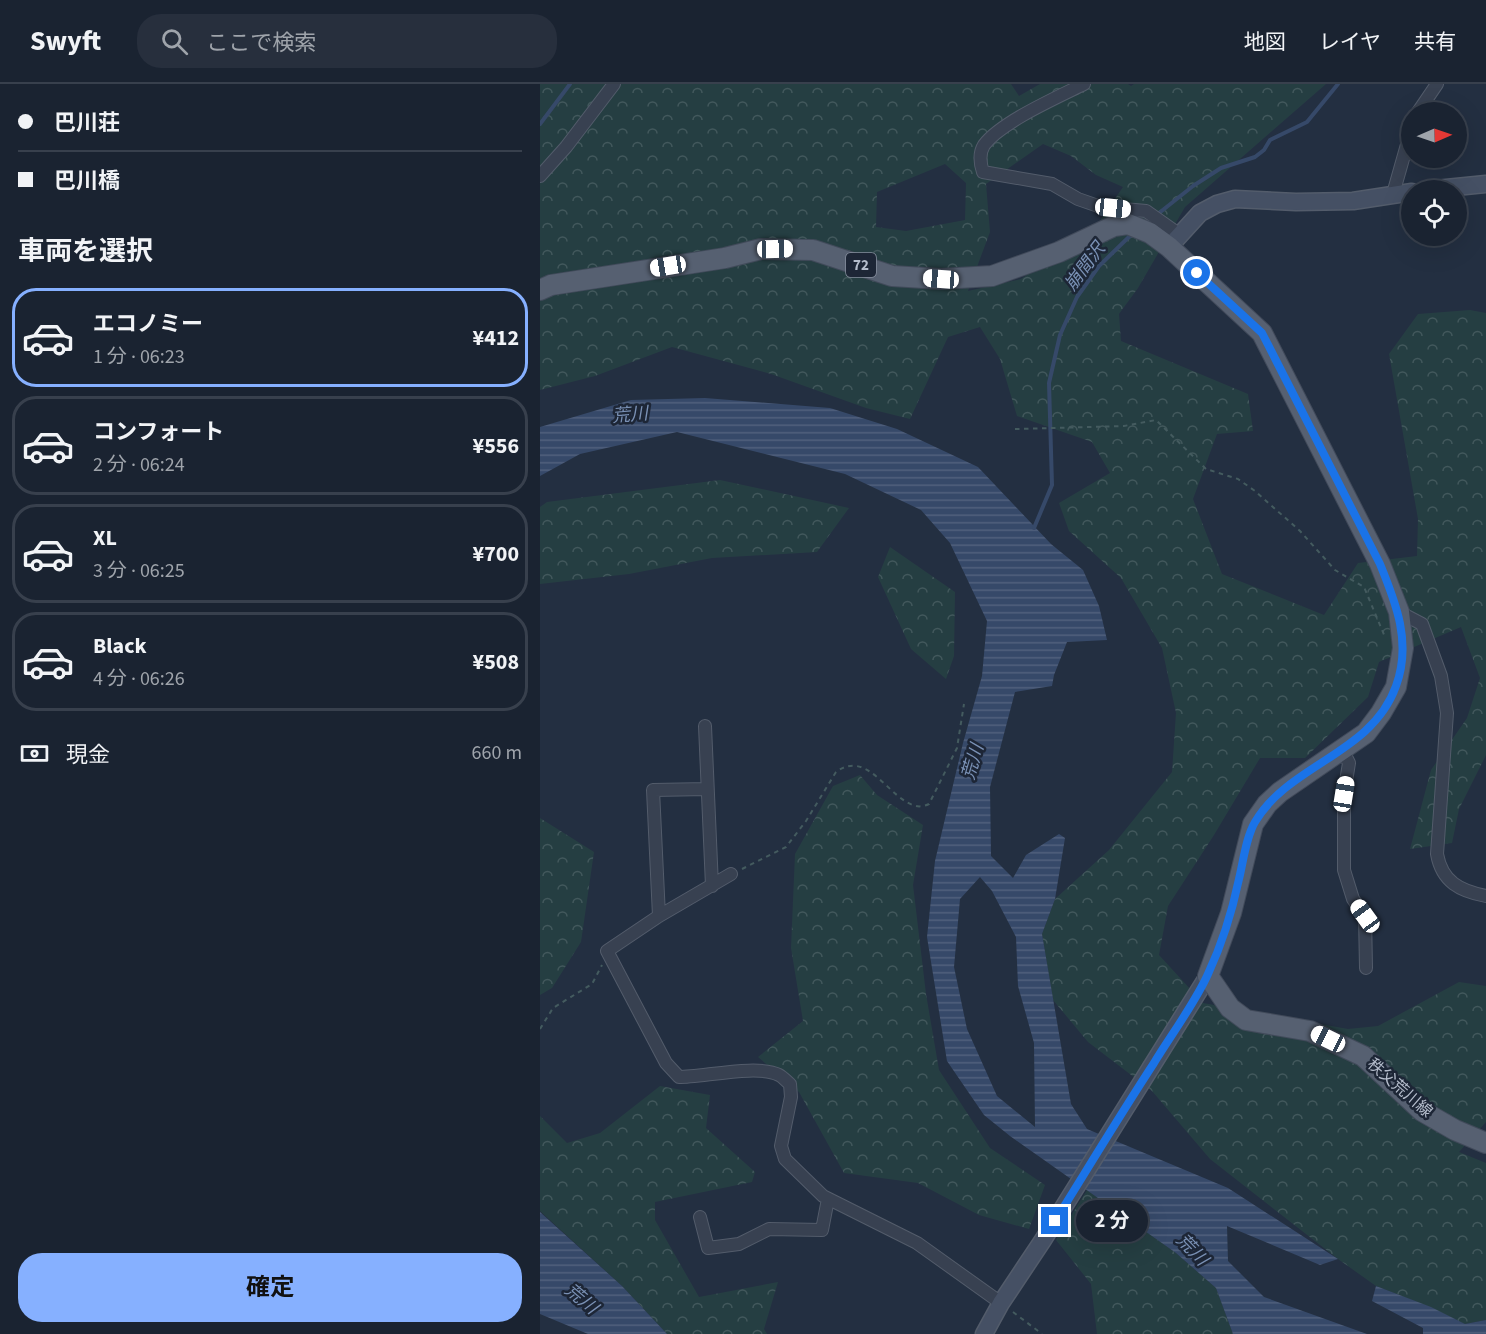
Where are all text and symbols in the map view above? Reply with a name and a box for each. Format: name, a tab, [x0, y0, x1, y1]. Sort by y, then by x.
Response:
search box	[137, 14, 557, 68]
text: Swyft	[30, 21, 101, 61]
icon: search	[158, 25, 191, 58]
text: ここで検索	[206, 27, 316, 59]
text: 地図	[1244, 27, 1286, 57]
text: レイヤ	[1319, 27, 1381, 57]
text: 共有	[1414, 27, 1456, 57]
north arrow	[1401, 102, 1467, 168]
map controls	[1401, 102, 1467, 246]
text: 巴川荘	[54, 107, 120, 139]
text: 巴川橋	[54, 165, 120, 197]
button: locate	[1401, 180, 1467, 246]
car	[1094, 197, 1132, 219]
text: 車両を選択	[18, 232, 153, 271]
water label: 崩間沢	[1059, 236, 1112, 296]
car	[757, 240, 793, 258]
road number: 72	[846, 253, 876, 277]
car	[649, 254, 687, 278]
route start	[1183, 259, 1210, 286]
car	[922, 269, 960, 289]
text: エコノミー	[93, 308, 203, 340]
icon: car	[21, 311, 75, 365]
text: ¥412	[473, 322, 519, 354]
text: 1 分 · 06:23	[93, 343, 185, 371]
water label: 荒川	[611, 401, 651, 429]
text: コンフォート	[93, 416, 224, 448]
icon: car	[21, 419, 75, 473]
text: ¥556	[473, 430, 519, 462]
text: 2 分 · 06:24	[93, 451, 185, 479]
text: XL	[93, 522, 117, 554]
icon: car	[21, 527, 75, 581]
text: ¥700	[473, 538, 519, 570]
text: 3 分 · 06:25	[93, 557, 185, 585]
text: Black	[93, 630, 147, 662]
icon: car	[21, 635, 75, 689]
text: ¥508	[473, 646, 519, 678]
text: 4 分 · 06:26	[93, 665, 185, 693]
icon: cash	[18, 737, 51, 770]
text: 現金	[66, 739, 110, 771]
text: 660 m	[472, 739, 522, 767]
water label: 荒川	[956, 739, 991, 783]
car	[1332, 775, 1356, 813]
car	[1347, 896, 1383, 936]
car	[1308, 1023, 1348, 1055]
street label: 秩父荒川線	[1363, 1053, 1437, 1123]
callout: 2 分	[1076, 1200, 1148, 1242]
route end	[1041, 1207, 1068, 1234]
text: 2 分	[1095, 1207, 1129, 1235]
water label: 荒川	[1171, 1228, 1215, 1273]
button: 確定	[18, 1253, 522, 1322]
water label: 荒川	[559, 1278, 604, 1321]

